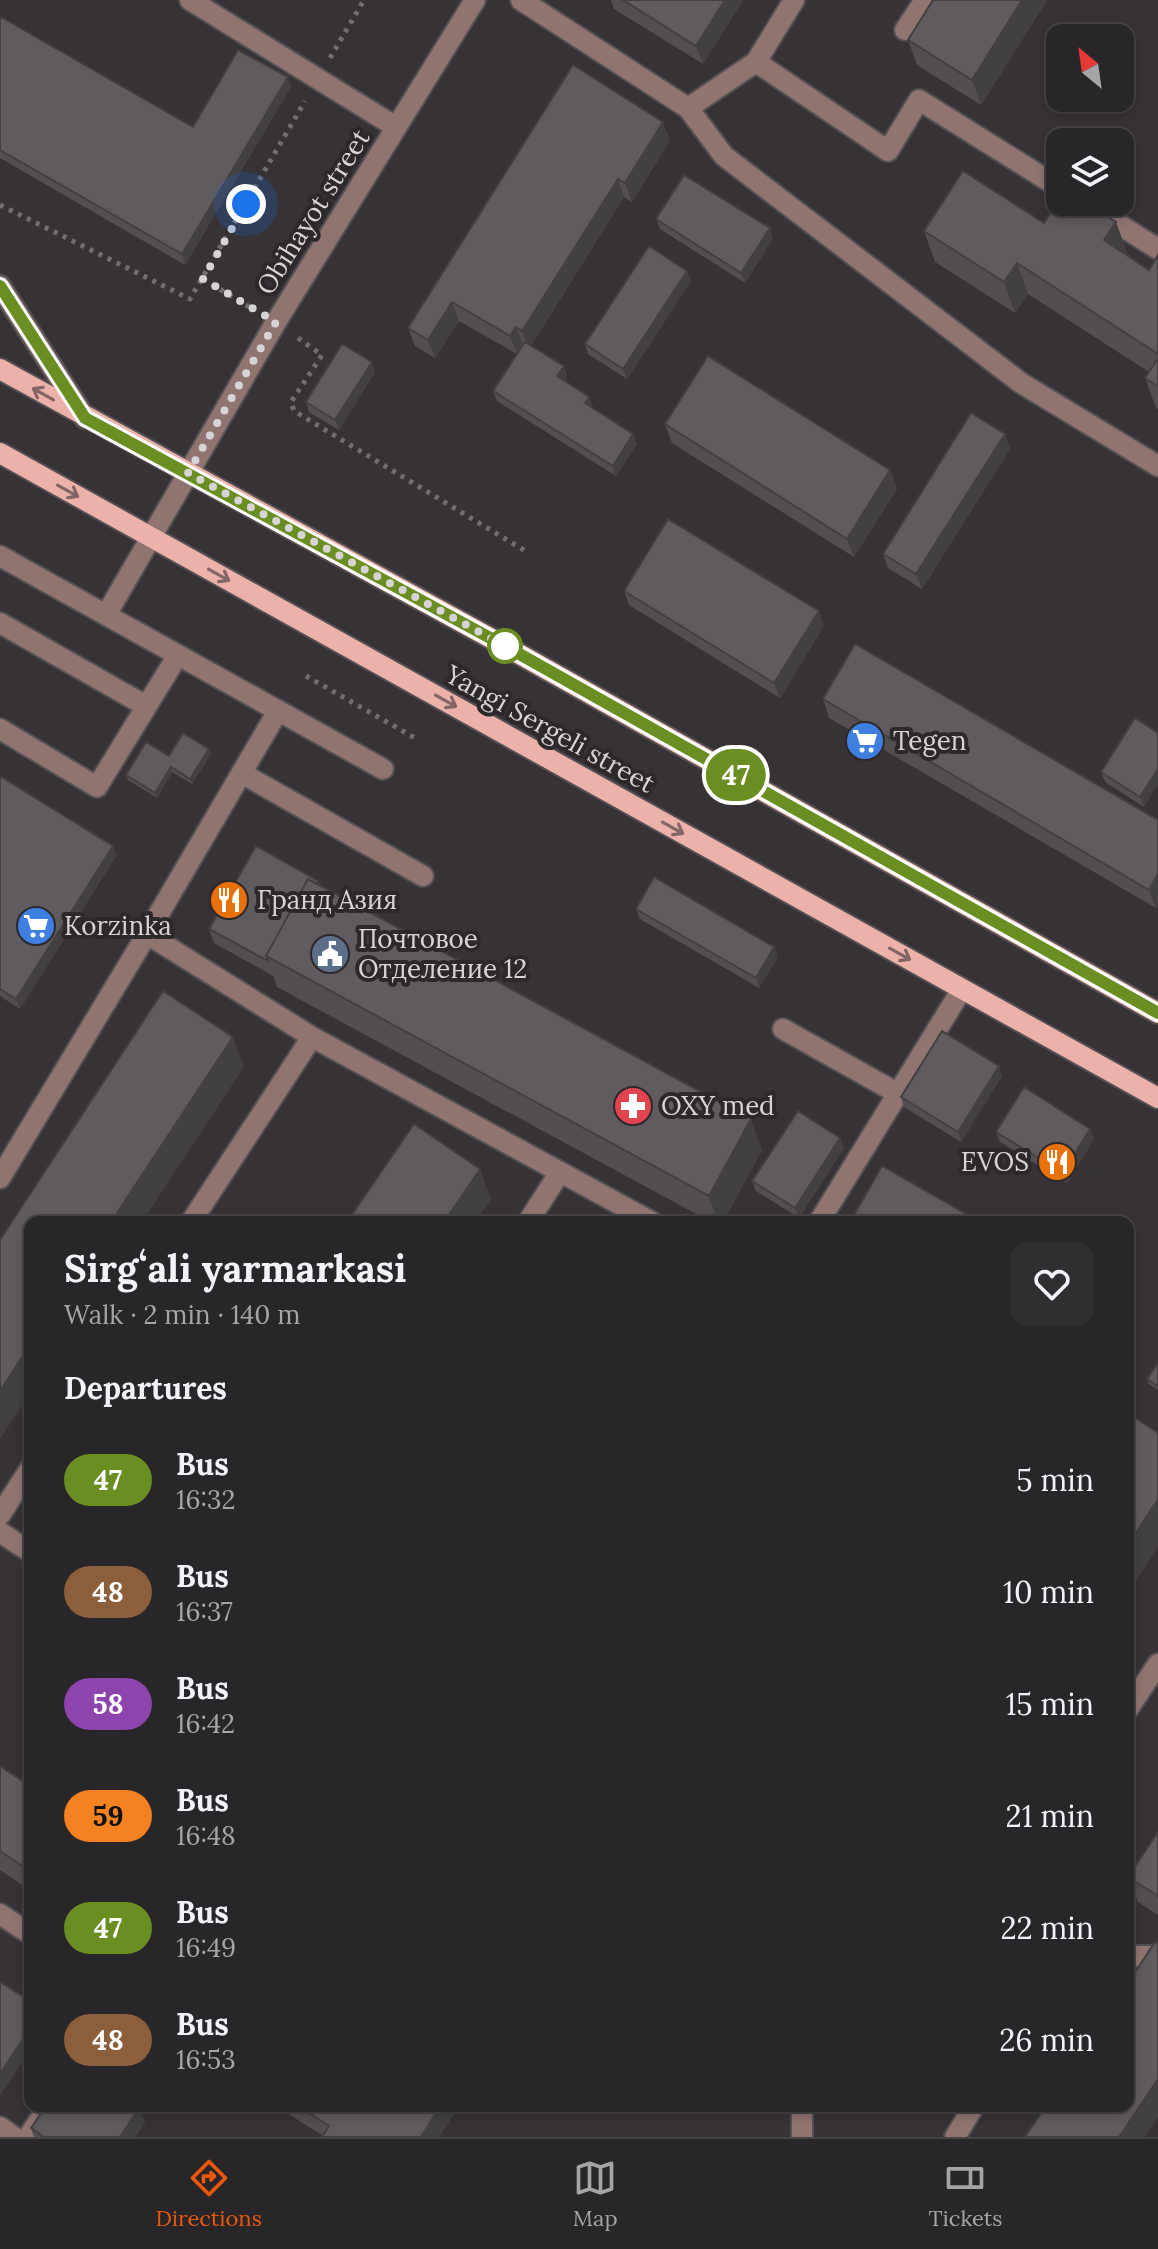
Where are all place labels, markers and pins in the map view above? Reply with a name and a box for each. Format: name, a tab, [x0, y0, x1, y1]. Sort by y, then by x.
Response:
unlabelled marker	[488, 629, 522, 663]
supermarket icon: Tegen	[844, 720, 886, 762]
place label: Tegen	[893, 724, 967, 757]
restaurant icon: Гранд Азия	[208, 879, 250, 921]
place label: Гранд Азия	[257, 883, 397, 916]
supermarket icon: Korzinka	[15, 905, 57, 947]
place label: Korzinka	[64, 909, 172, 942]
place label: Почтовое Отделение 12	[358, 922, 527, 985]
public building icon: Почтовое Отделение 12	[309, 933, 351, 975]
pharmacy icon: OXY med	[612, 1085, 654, 1127]
place label: OXY med	[661, 1089, 775, 1122]
restaurant icon: EVOS	[1036, 1141, 1078, 1183]
place label: EVOS	[961, 1145, 1029, 1178]

